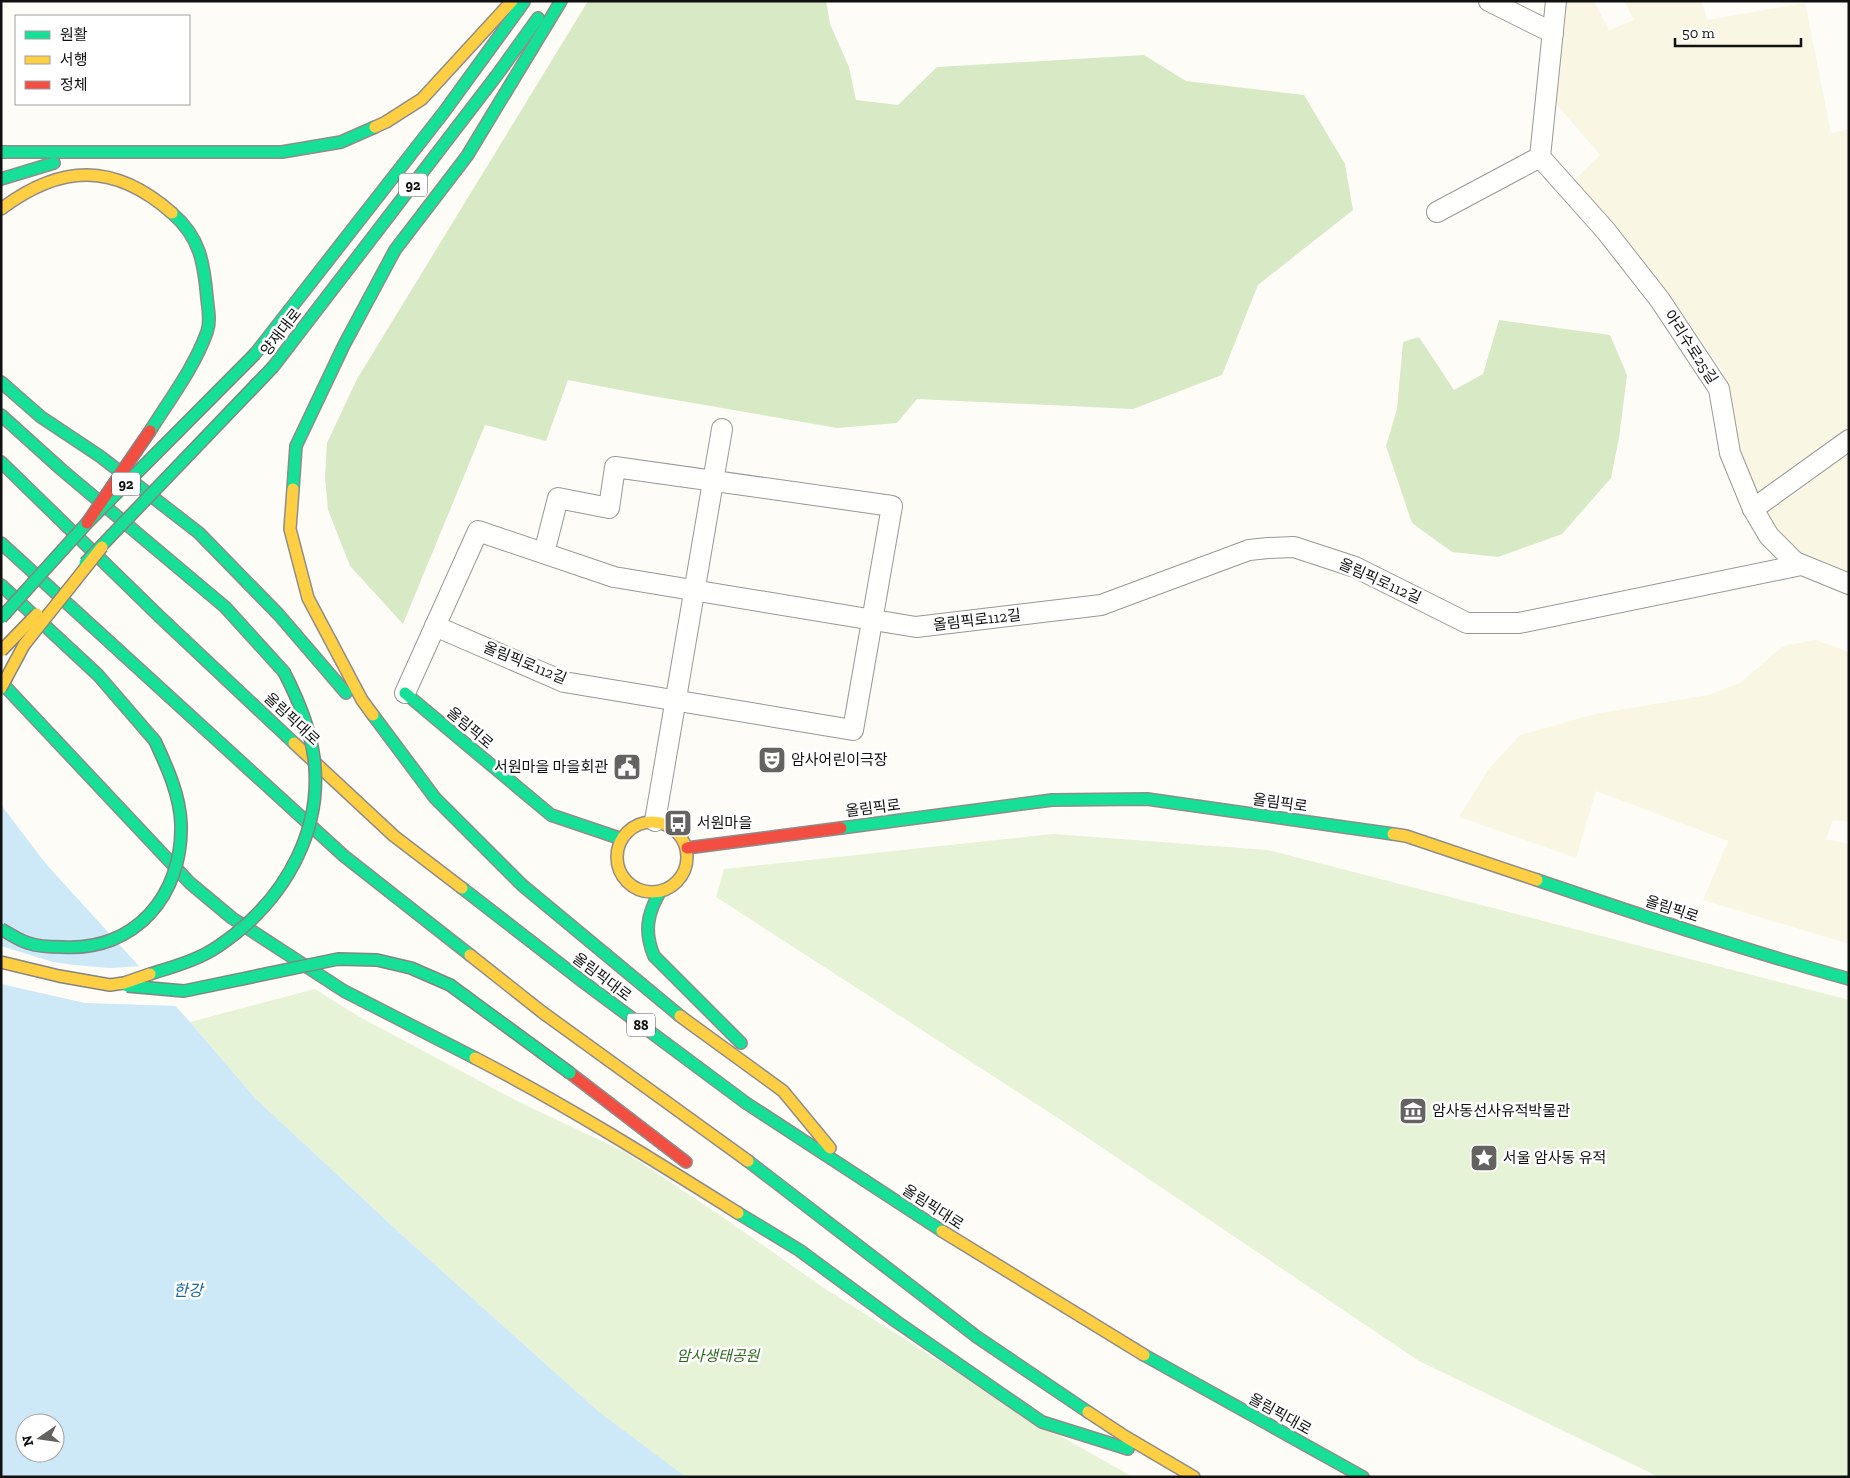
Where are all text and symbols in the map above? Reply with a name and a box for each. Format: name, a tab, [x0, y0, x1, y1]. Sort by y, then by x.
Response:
legend	[15, 15, 190, 105]
scale bar	[1675, 15, 1801, 47]
text: 50 m	[1682, 24, 1715, 42]
text: 원활	[60, 26, 88, 44]
text: 서행	[60, 51, 88, 69]
text: 정체	[60, 76, 88, 94]
road number: 92	[399, 174, 427, 196]
street label: 양재대로	[257, 305, 305, 359]
street label: 아리수로25길	[1660, 307, 1722, 387]
road number: 92	[112, 472, 140, 496]
street label: 올림픽로112길	[1336, 555, 1424, 607]
street label: 올림픽로112길	[932, 606, 1022, 634]
street label: 올림픽로112길	[481, 638, 569, 688]
street label: 올림픽대로	[261, 689, 323, 749]
street label: 올림픽로	[443, 703, 497, 753]
theatre icon: 암사어린이극장	[757, 745, 787, 775]
place label: 암사어린이극장	[791, 751, 888, 769]
public building icon: 서원마을 마을회관	[612, 752, 642, 782]
place label: 서원마을 마을회관	[494, 758, 608, 776]
street label: 올림픽로	[1251, 790, 1309, 816]
street label: 올림픽로	[845, 796, 901, 820]
bus stop icon: 서원마을	[663, 808, 693, 838]
place label: 서원마을	[697, 814, 752, 832]
street label: 올림픽로	[1643, 892, 1701, 926]
street label: 올림픽대로	[569, 949, 635, 1005]
road number: 88	[627, 1014, 655, 1036]
museum icon: 암사동선사유적박물관	[1398, 1096, 1428, 1126]
place label: 암사동선사유적박물관	[1432, 1102, 1570, 1120]
place icon: 서울 암사동 유적	[1469, 1143, 1499, 1173]
place label: 서울 암사동 유적	[1503, 1149, 1606, 1167]
street label: 올림픽대로	[899, 1181, 967, 1233]
water label: 한강	[173, 1281, 205, 1300]
park label: 암사생태공원	[677, 1347, 761, 1365]
street label: 올림픽대로	[1245, 1389, 1315, 1439]
north arrow	[15, 1413, 65, 1463]
text: N	[18, 1433, 37, 1448]

